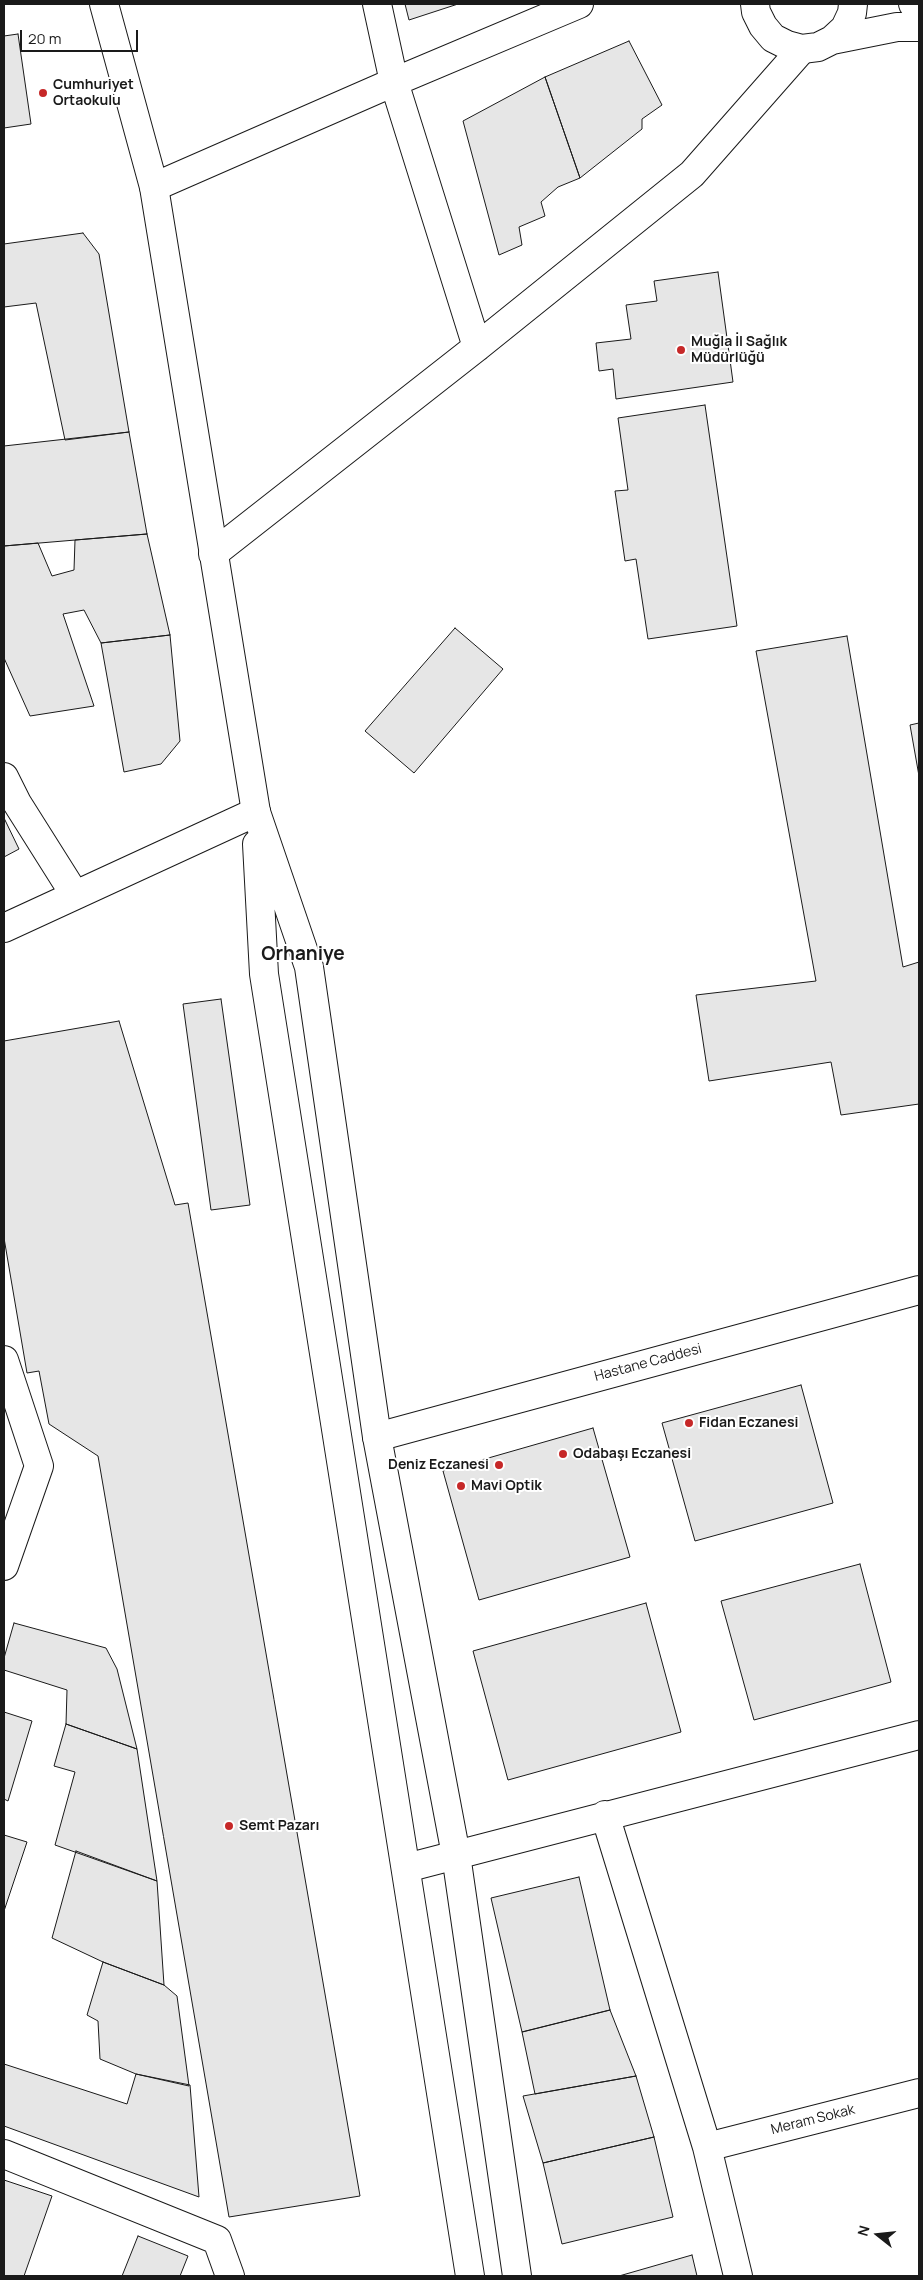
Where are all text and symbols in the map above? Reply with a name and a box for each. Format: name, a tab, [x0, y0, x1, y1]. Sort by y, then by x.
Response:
scale bar	[22, 20, 140, 52]
text: 20 m	[28, 28, 61, 49]
place label: Cumhuriyet Ortaokulu	[53, 77, 134, 110]
marker: Cumhuriyet Ortaokulu	[37, 87, 49, 99]
place label: Muğla İl Sağlık Müdürlüğü	[691, 334, 787, 367]
marker: Muğla İl Sağlık Müdürlüğü	[675, 344, 687, 356]
district label: Orhaniye	[261, 944, 345, 966]
street label: Hastane Caddesi	[592, 1341, 704, 1385]
place label: Fidan Eczanesi	[699, 1415, 798, 1431]
marker: Fidan Eczanesi	[683, 1417, 695, 1429]
place label: Odabaşı Eczanesi	[573, 1446, 691, 1462]
marker: Odabaşı Eczanesi	[557, 1448, 569, 1460]
place label: Deniz Eczanesi	[388, 1457, 489, 1473]
marker: Deniz Eczanesi	[493, 1459, 505, 1471]
place label: Mavi Optik	[471, 1478, 542, 1494]
marker: Mavi Optik	[455, 1480, 467, 1492]
place label: Semt Pazarı	[239, 1818, 319, 1834]
marker: Semt Pazarı	[223, 1820, 235, 1832]
street label: Meram Sokak	[769, 2101, 857, 2139]
north arrow	[853, 2210, 903, 2260]
text: N	[853, 2223, 874, 2238]

